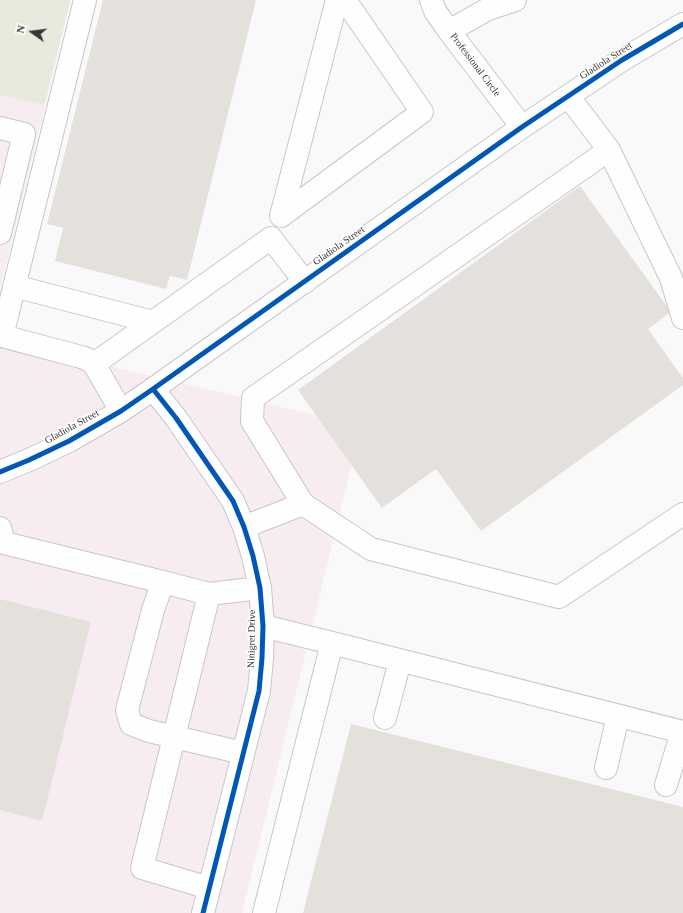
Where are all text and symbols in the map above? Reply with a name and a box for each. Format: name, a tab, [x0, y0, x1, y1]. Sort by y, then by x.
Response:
north arrow	[12, 12, 52, 52]
text: N	[14, 24, 27, 34]
street label: Professional Circle	[447, 31, 503, 99]
street label: Gladiola Street	[577, 40, 635, 82]
street label: Gladiola Street	[311, 224, 367, 268]
street label: Gladiola Street	[43, 407, 101, 447]
street label: Ninigret Drive	[245, 610, 259, 668]

